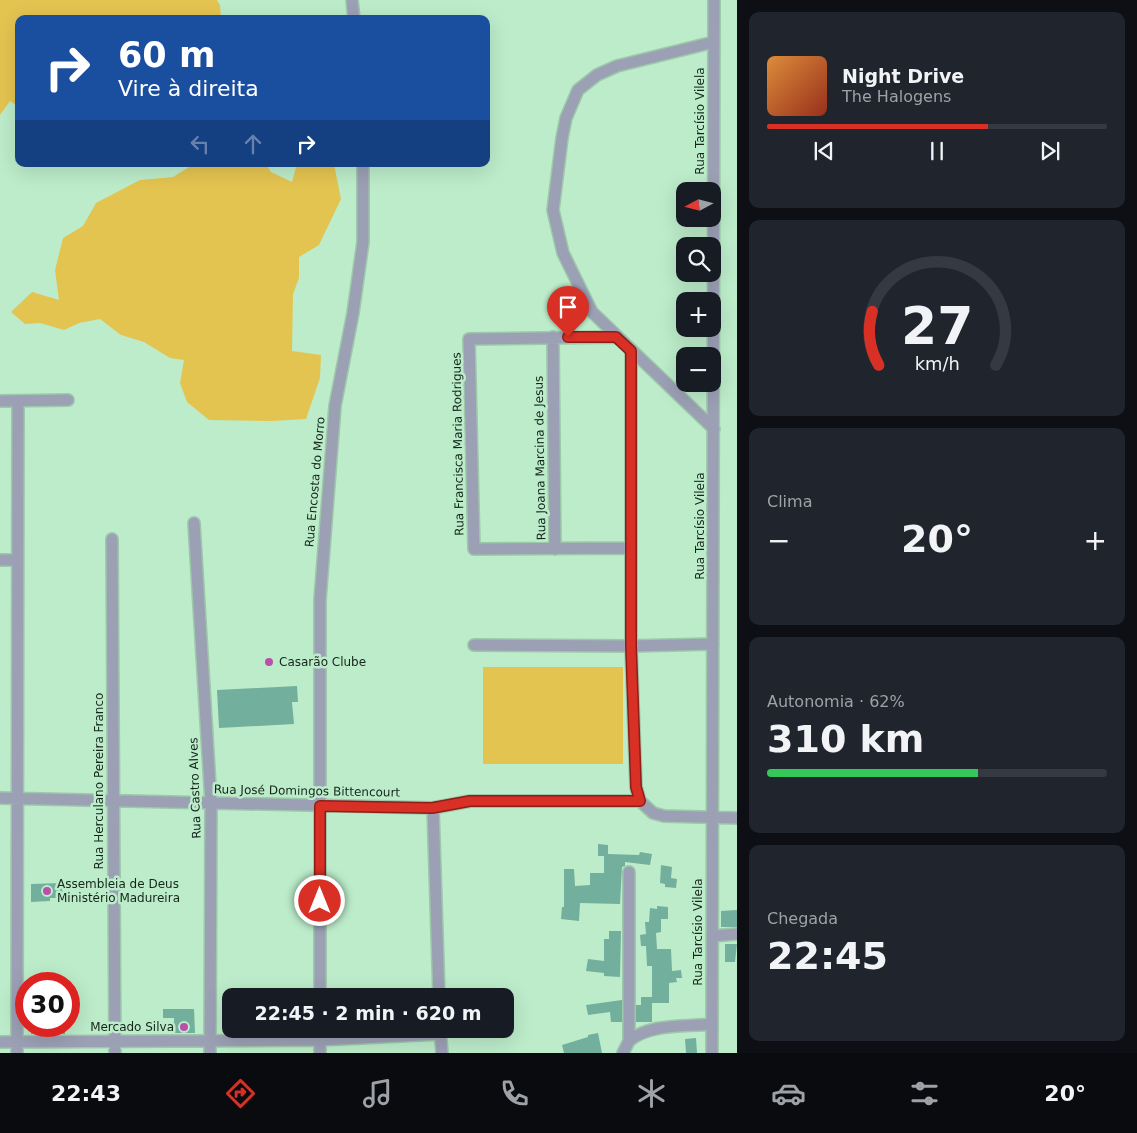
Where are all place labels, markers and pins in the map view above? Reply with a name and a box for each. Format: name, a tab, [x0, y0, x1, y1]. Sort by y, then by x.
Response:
pin	[547, 286, 589, 337]
place label: Casarão Clube	[279, 655, 366, 669]
marker: Casarão Clube	[263, 656, 275, 668]
place label: Assembleia de Deus Ministério Madureira	[57, 877, 180, 905]
marker: Assembleia de Deus Ministério Madureira	[41, 885, 53, 897]
place label: Mercado Silva	[90, 1020, 174, 1034]
marker: Mercado Silva	[178, 1021, 190, 1033]

